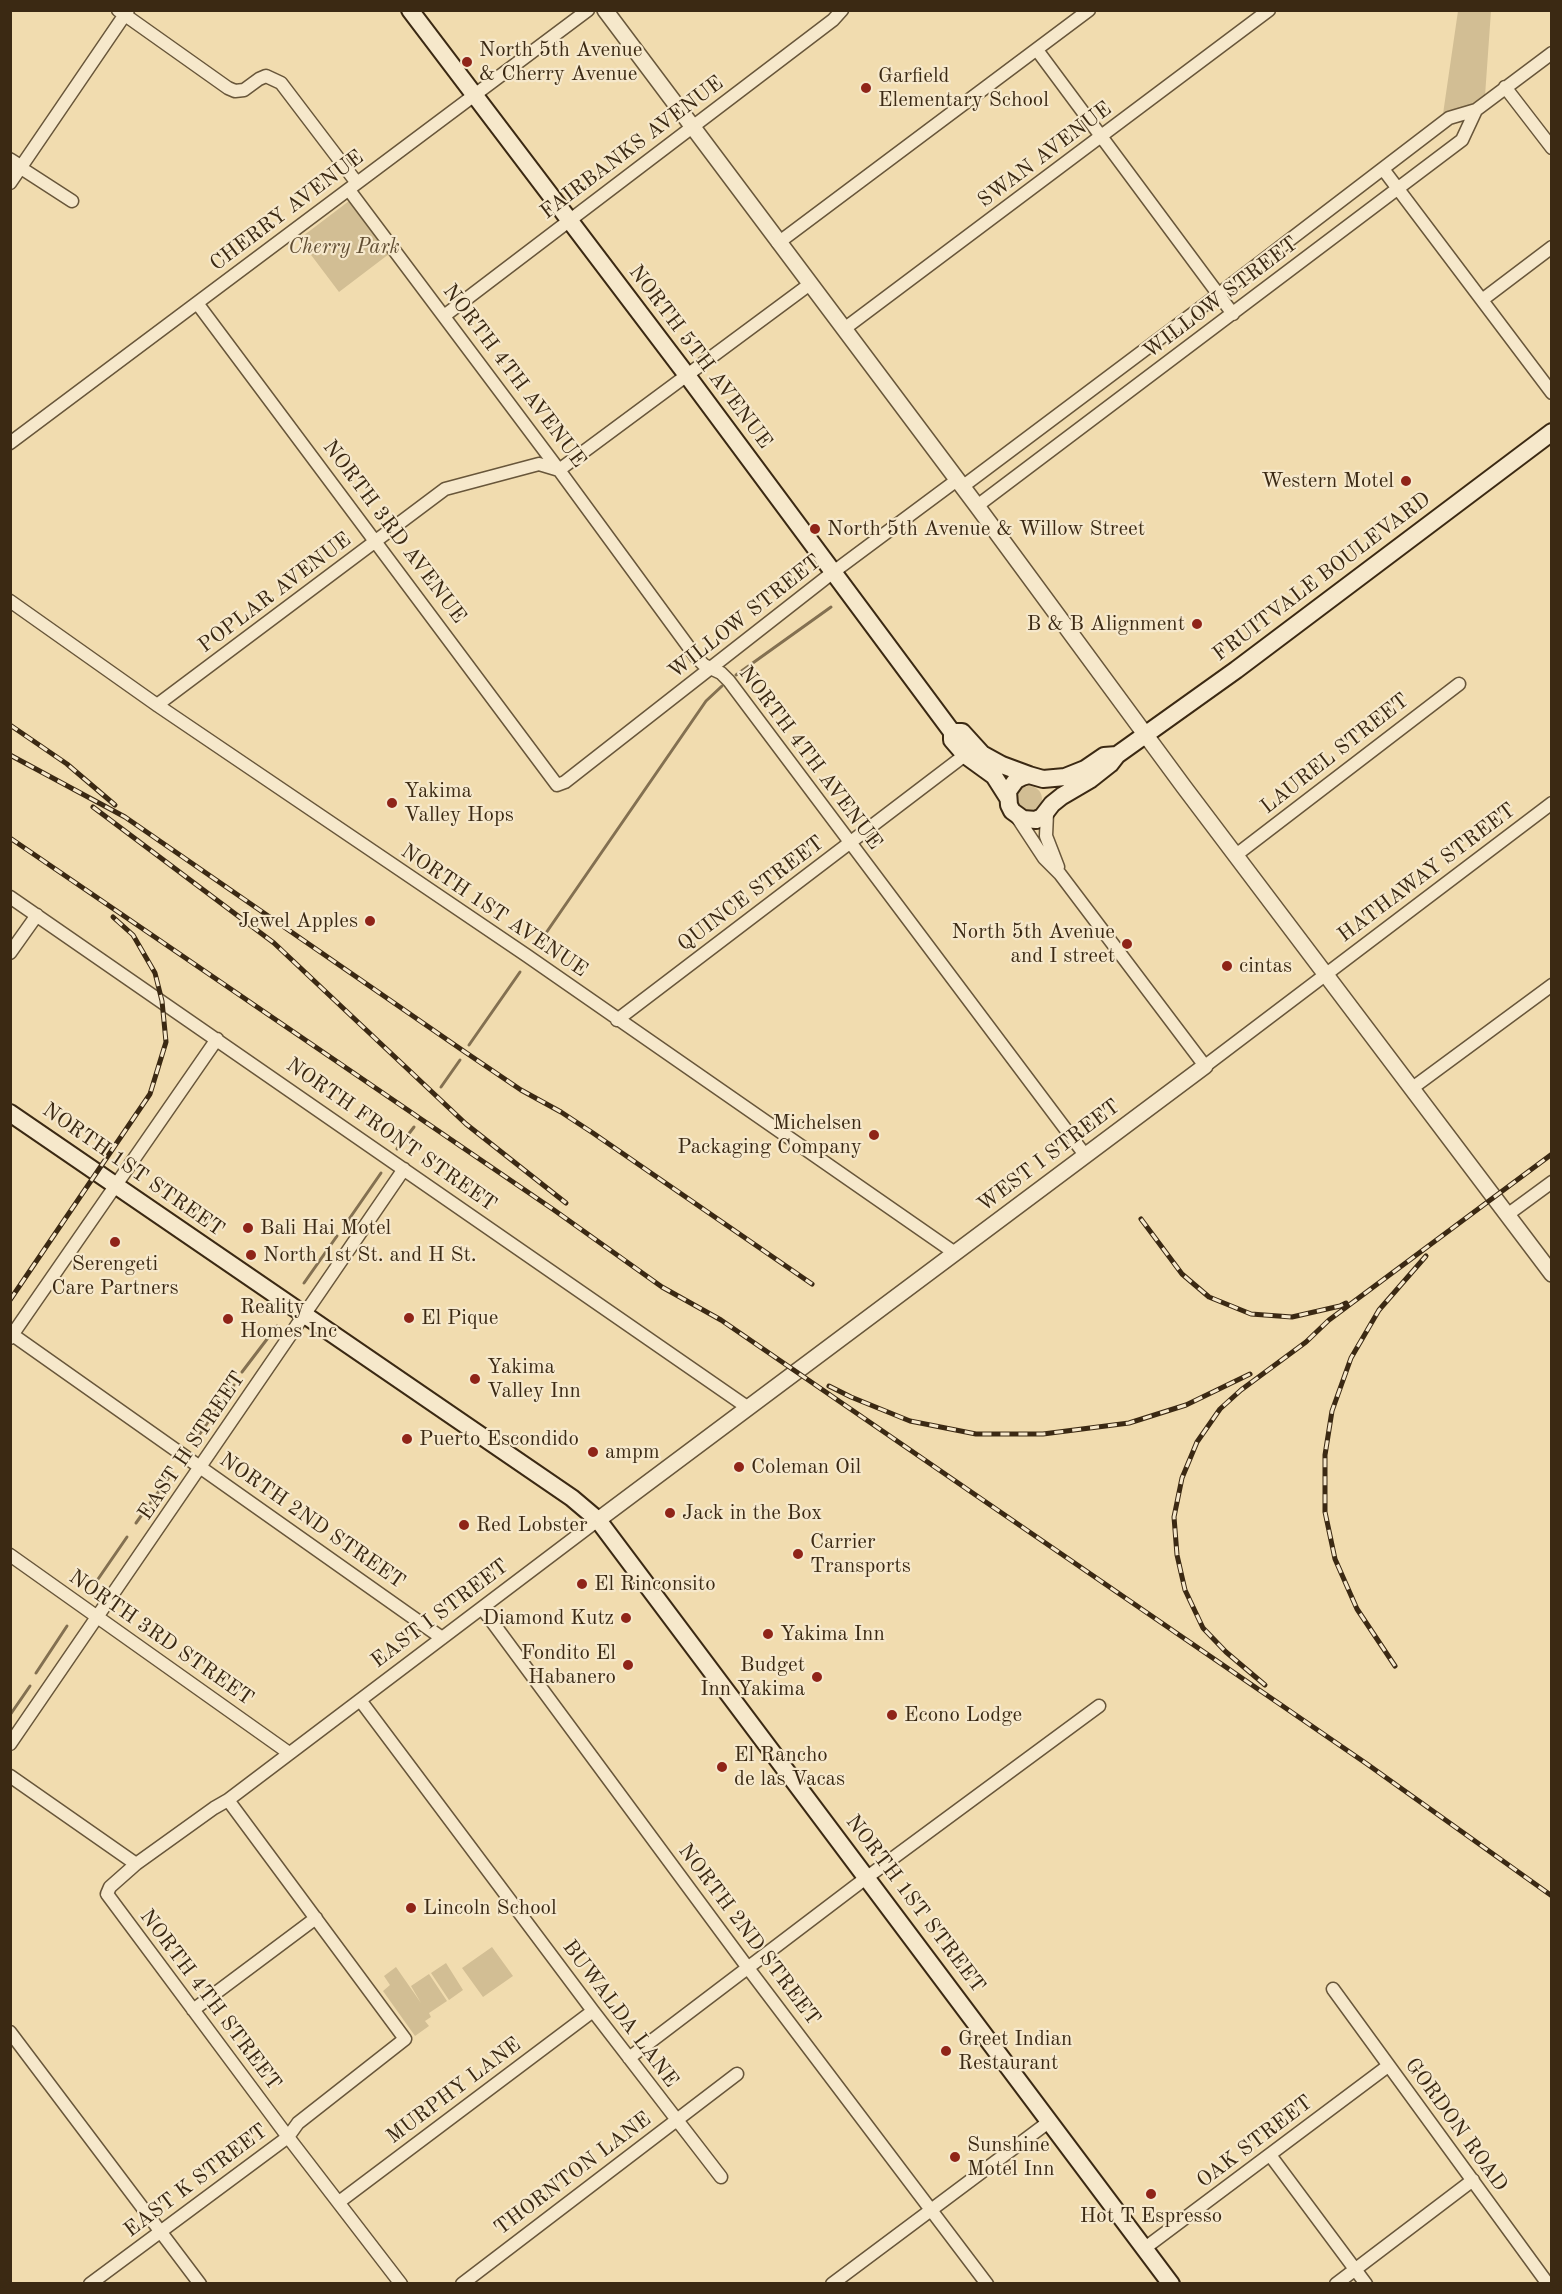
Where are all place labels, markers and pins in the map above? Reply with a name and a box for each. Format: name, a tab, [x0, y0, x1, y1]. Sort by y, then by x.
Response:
place label: North 5th Avenue & Cherry Avenue	[479, 37, 642, 87]
marker: North 5th Avenue & Cherry Avenue	[460, 55, 474, 69]
place label: Garfield Elementary School	[878, 63, 1049, 113]
marker: Garfield Elementary School	[859, 81, 873, 95]
place label: Western Motel	[1261, 468, 1394, 494]
marker: Western Motel	[1399, 474, 1413, 488]
place label: North 5th Avenue & Willow Street	[827, 516, 1145, 542]
marker: North 5th Avenue & Willow Street	[808, 522, 822, 536]
place label: B & B Alignment	[1027, 611, 1185, 637]
marker: B & B Alignment	[1190, 617, 1204, 631]
place label: Yakima Valley Hops	[404, 778, 514, 828]
marker: Yakima Valley Hops	[385, 796, 399, 810]
place label: Jewel Apples	[238, 908, 358, 934]
marker: Jewel Apples	[363, 914, 377, 928]
place label: North 5th Avenue and I street	[952, 919, 1115, 969]
marker: North 5th Avenue and I street	[1120, 937, 1134, 951]
place label: cintas	[1239, 953, 1292, 979]
marker: cintas	[1220, 959, 1234, 973]
place label: Michelsen Packaging Company	[677, 1110, 862, 1160]
marker: Michelsen Packaging Company	[867, 1128, 881, 1142]
place label: Bali Hai Motel	[260, 1215, 391, 1241]
marker: Bali Hai Motel	[241, 1221, 255, 1235]
marker: Serengeti Care Partners	[108, 1235, 122, 1249]
place label: North 1st St. and H St.	[263, 1242, 477, 1268]
marker: North 1st St. and H St.	[244, 1248, 258, 1262]
place label: Serengeti Care Partners	[51, 1251, 179, 1301]
place label: Reality Homes Inc	[240, 1294, 337, 1344]
place label: El Pique	[421, 1305, 498, 1331]
marker: El Pique	[402, 1311, 416, 1325]
marker: Reality Homes Inc	[221, 1312, 235, 1326]
place label: Yakima Valley Inn	[487, 1354, 581, 1404]
marker: Yakima Valley Inn	[468, 1372, 482, 1386]
place label: Puerto Escondido	[419, 1426, 579, 1452]
marker: Puerto Escondido	[400, 1432, 414, 1446]
place label: ampm	[605, 1439, 660, 1465]
marker: ampm	[586, 1445, 600, 1459]
place label: Coleman Oil	[751, 1454, 861, 1480]
marker: Coleman Oil	[732, 1460, 746, 1474]
place label: Jack in the Box	[682, 1500, 822, 1526]
marker: Jack in the Box	[663, 1506, 677, 1520]
place label: Red Lobster	[476, 1512, 588, 1538]
marker: Red Lobster	[457, 1518, 471, 1532]
place label: Carrier Transports	[810, 1529, 911, 1579]
marker: Carrier Transports	[791, 1547, 805, 1561]
place label: El Rinconsito	[594, 1571, 716, 1597]
marker: El Rinconsito	[575, 1577, 589, 1591]
place label: Diamond Kutz	[483, 1605, 614, 1631]
marker: Diamond Kutz	[619, 1611, 633, 1625]
place label: Yakima Inn	[780, 1621, 885, 1647]
marker: Yakima Inn	[761, 1627, 775, 1641]
place label: Fondito El Habanero	[521, 1640, 616, 1690]
place label: Budget Inn Yakima	[700, 1652, 805, 1702]
marker: Fondito El Habanero	[621, 1658, 635, 1672]
marker: Budget Inn Yakima	[810, 1670, 824, 1684]
place label: Econo Lodge	[904, 1702, 1022, 1728]
marker: Econo Lodge	[885, 1708, 899, 1722]
place label: El Rancho de las Vacas	[734, 1742, 845, 1792]
marker: El Rancho de las Vacas	[715, 1760, 729, 1774]
place label: Lincoln School	[423, 1895, 557, 1921]
marker: Lincoln School	[404, 1901, 418, 1915]
place label: Greet Indian Restaurant	[958, 2026, 1072, 2076]
marker: Greet Indian Restaurant	[939, 2044, 953, 2058]
place label: Sunshine Motel Inn	[967, 2132, 1055, 2182]
marker: Sunshine Motel Inn	[948, 2150, 962, 2164]
marker: Hot T Espresso	[1144, 2187, 1158, 2201]
place label: Hot T Espresso	[1080, 2203, 1222, 2229]

